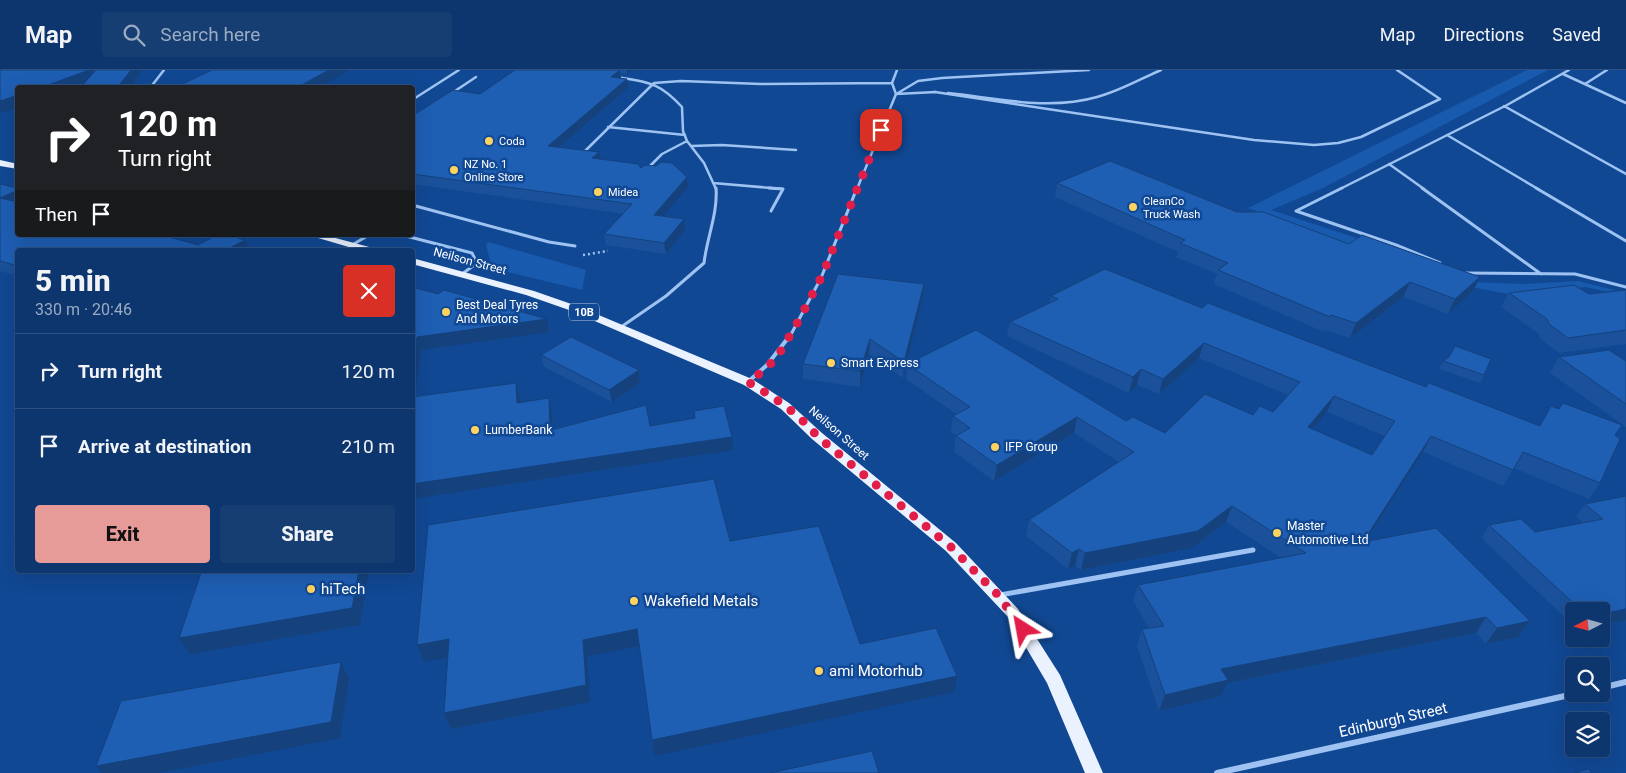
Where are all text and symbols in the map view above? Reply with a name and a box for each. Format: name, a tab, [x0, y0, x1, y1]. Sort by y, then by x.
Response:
search box	[102, 12, 452, 57]
text: Map	[25, 21, 72, 49]
icon: search	[120, 21, 148, 49]
text: Search here	[160, 23, 260, 46]
text: Map	[1380, 24, 1415, 45]
text: Directions	[1443, 24, 1524, 45]
text: Saved	[1552, 24, 1601, 45]
text: 120 m	[118, 104, 217, 145]
icon: right	[35, 105, 100, 170]
pin	[860, 109, 902, 151]
icon: arrive	[867, 116, 895, 144]
marker: Coda	[483, 135, 495, 147]
place label: Coda	[499, 135, 525, 148]
text: Turn right	[118, 146, 212, 171]
place label: NZ No. 1 Online Store	[464, 158, 524, 184]
marker: NZ No. 1 Online Store	[448, 164, 460, 176]
marker: Midea	[592, 186, 604, 198]
place label: Midea	[608, 186, 638, 199]
place label: CleanCo Truck Wash	[1143, 195, 1200, 221]
icon: arrive	[87, 200, 115, 228]
marker: CleanCo Truck Wash	[1127, 201, 1139, 213]
text: Then	[35, 203, 77, 226]
street label: Neilson Street	[432, 245, 508, 277]
text: 5 min	[35, 263, 111, 298]
button: close	[343, 265, 395, 317]
place label: Best Deal Tyres And Motors	[456, 298, 538, 326]
text: 330 m · 20:46	[35, 300, 132, 319]
road number: 10B	[569, 303, 599, 320]
marker: Best Deal Tyres And Motors	[440, 306, 452, 318]
place label: Smart Express	[841, 356, 919, 370]
icon: right	[35, 357, 63, 385]
marker: Smart Express	[825, 357, 837, 369]
text: Turn right	[78, 360, 162, 383]
text: 120 m	[342, 360, 395, 383]
street label: Neilson Street	[806, 403, 872, 463]
place label: LumberBank	[485, 423, 553, 437]
marker: LumberBank	[469, 424, 481, 436]
icon: arrive	[35, 432, 63, 460]
text: Arrive at destination	[78, 435, 251, 458]
text: 210 m	[342, 435, 395, 458]
place label: IFP Group	[1005, 440, 1058, 454]
marker: IFP Group	[989, 441, 1001, 453]
button: Exit	[35, 505, 210, 563]
button: Share	[220, 505, 395, 563]
place label: Master Automotive Ltd	[1287, 519, 1368, 547]
marker: Master Automotive Ltd	[1271, 527, 1283, 539]
place label: hiTech	[321, 580, 365, 598]
marker: hiTech	[305, 583, 317, 595]
place label: Wakefield Metals	[644, 592, 758, 610]
marker: Wakefield Metals	[628, 595, 640, 607]
position arrow	[996, 602, 1048, 654]
north arrow	[1565, 602, 1610, 648]
map controls	[1565, 602, 1610, 757]
button: search	[1565, 657, 1610, 702]
place label: ami Motorhub	[829, 662, 923, 680]
marker: ami Motorhub	[813, 665, 825, 677]
street label: Edinburgh Street	[1337, 699, 1449, 741]
button: layers	[1565, 712, 1610, 757]

